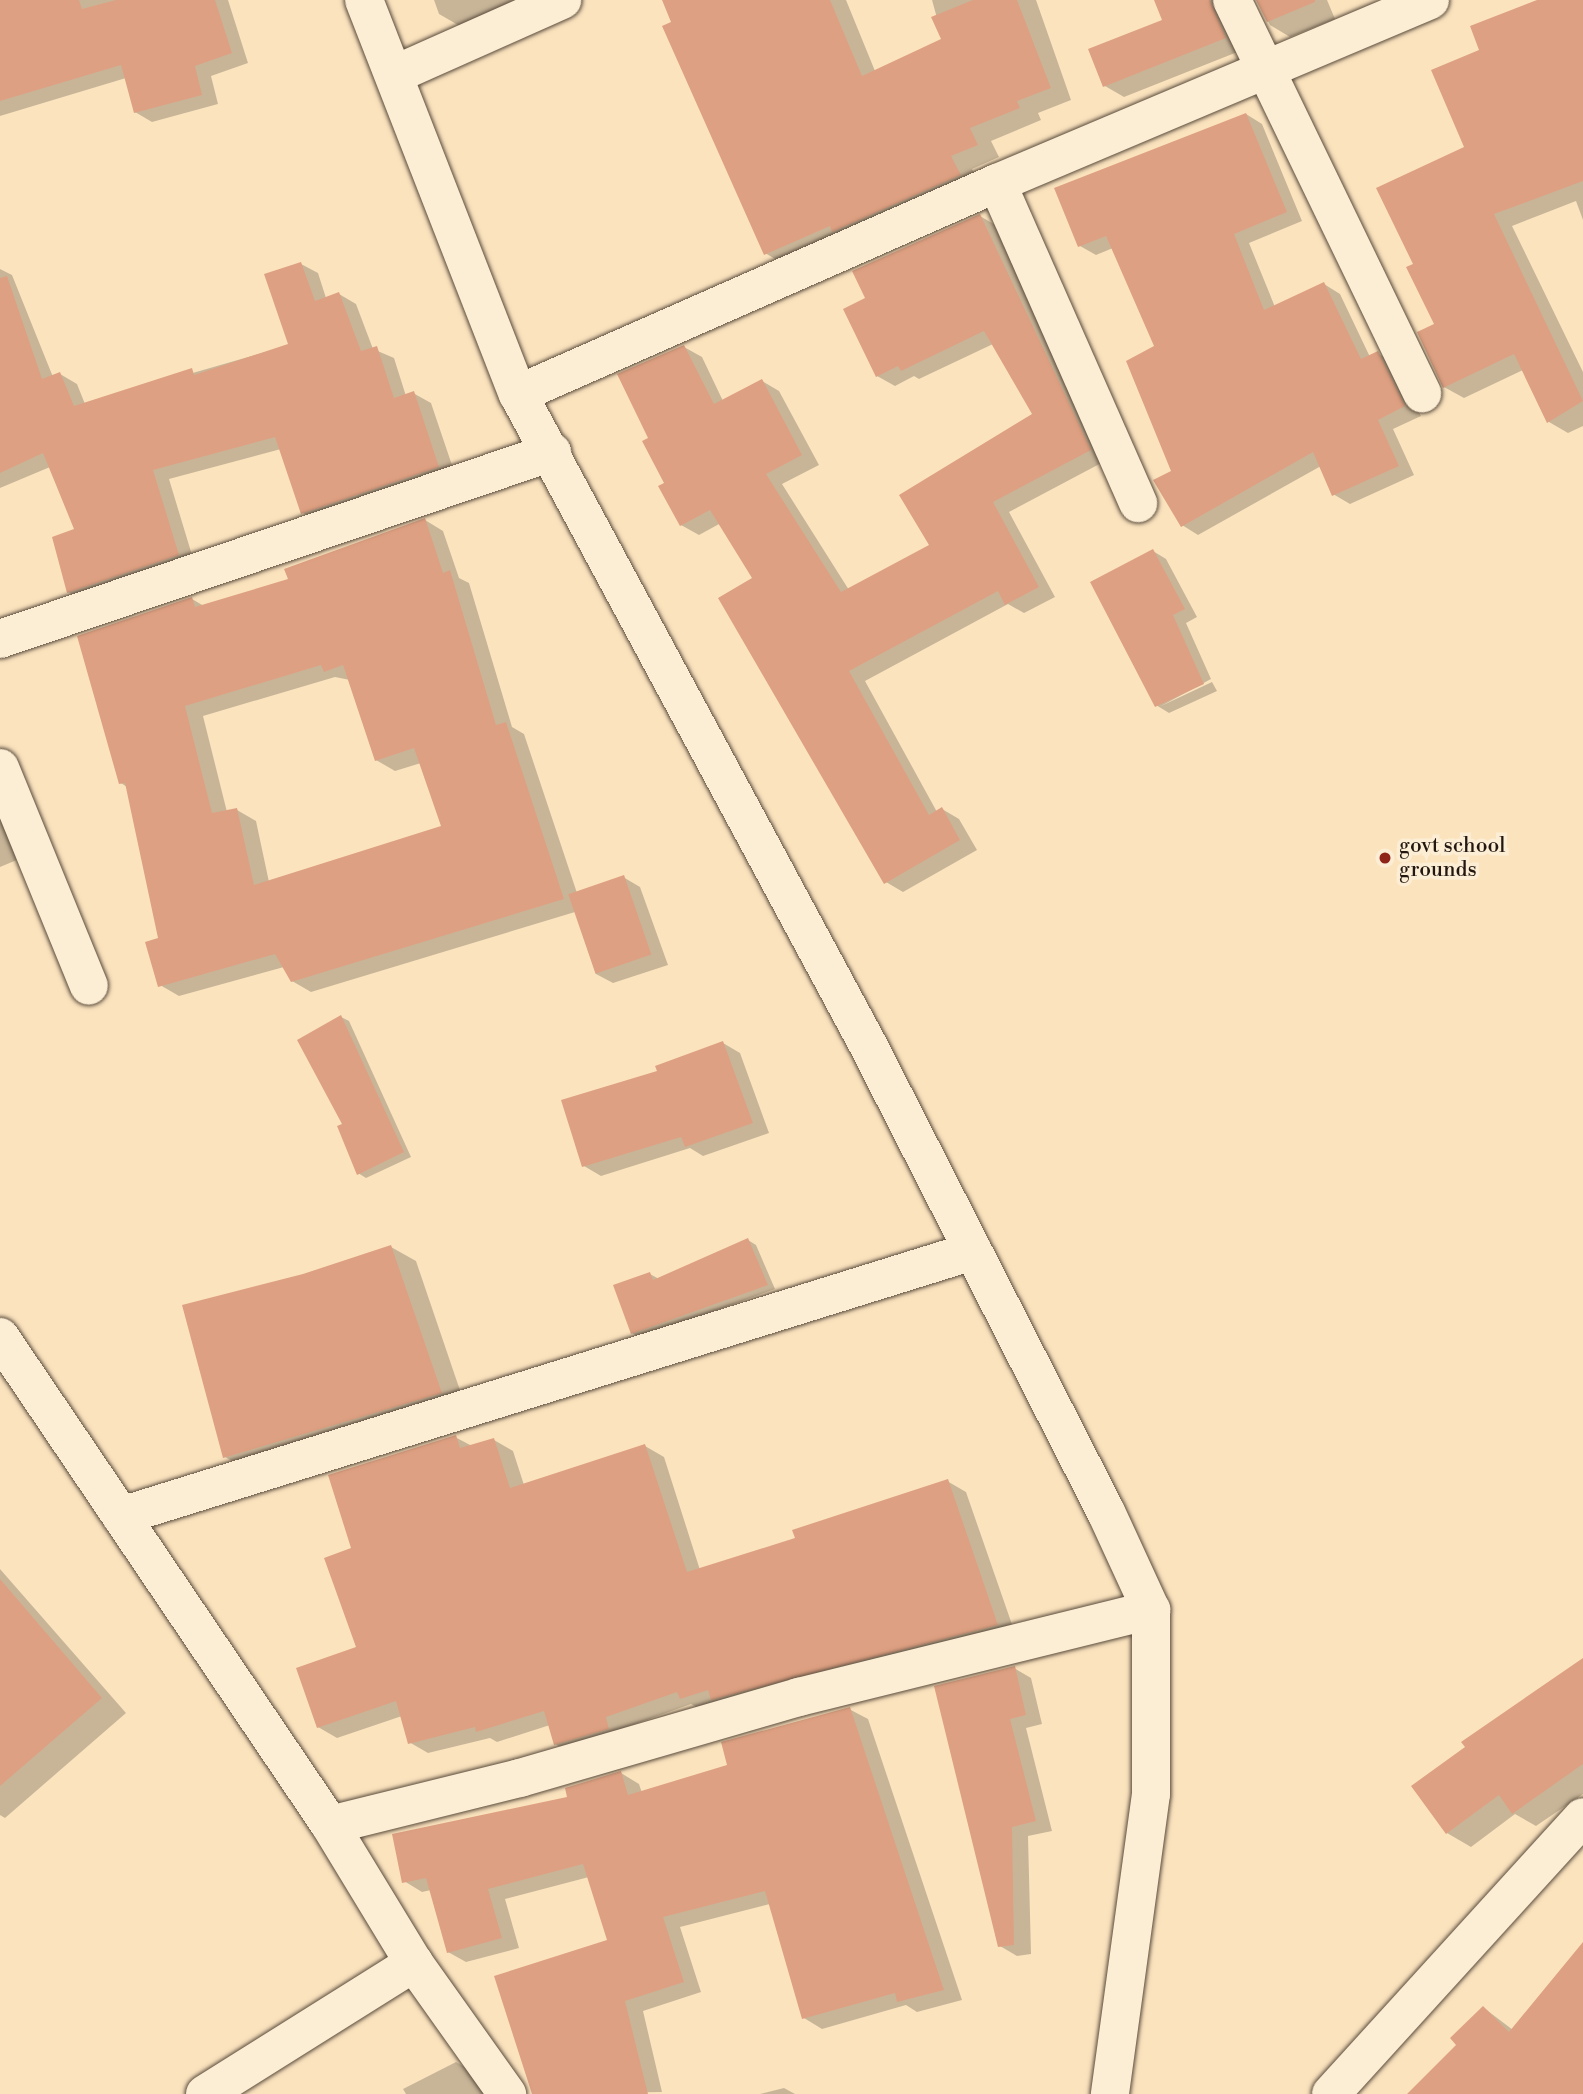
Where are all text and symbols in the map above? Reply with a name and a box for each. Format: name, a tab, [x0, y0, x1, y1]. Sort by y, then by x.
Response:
place label: govt school grounds	[1399, 833, 1505, 883]
marker: govt school grounds	[1377, 850, 1393, 866]

